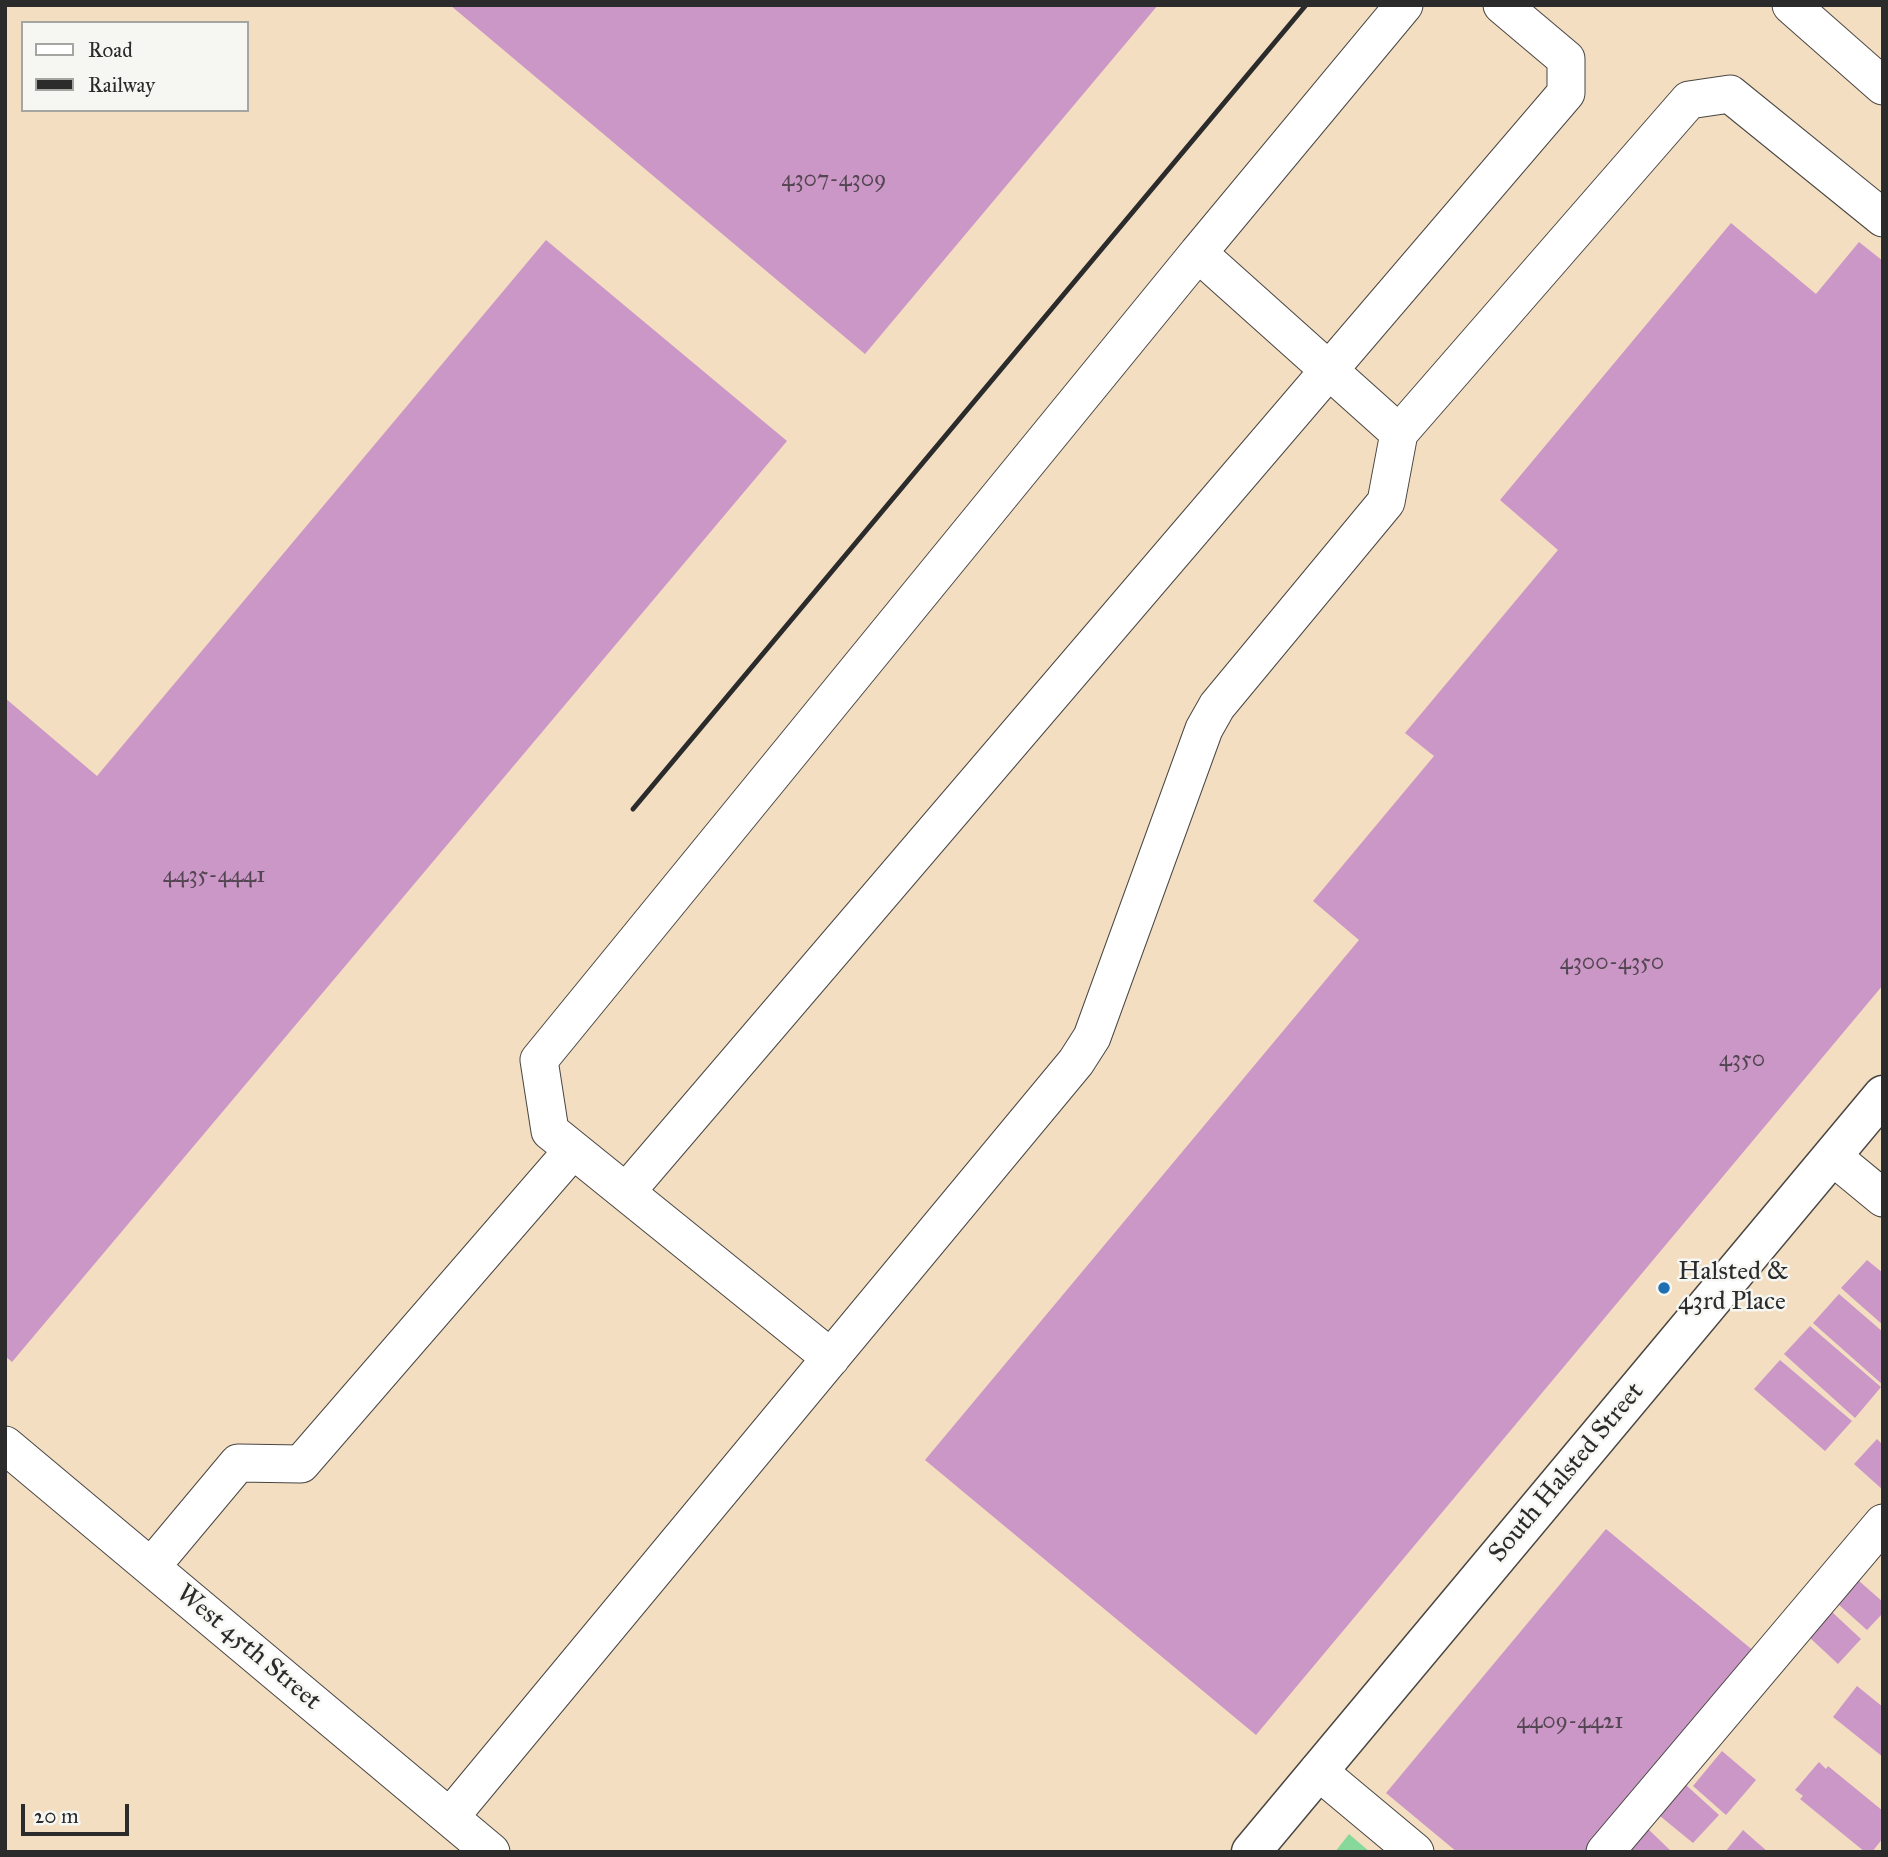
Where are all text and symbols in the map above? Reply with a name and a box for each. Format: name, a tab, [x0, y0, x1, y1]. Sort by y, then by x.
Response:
legend	[21, 21, 248, 112]
text: Road	[88, 37, 133, 63]
text: Railway	[88, 72, 155, 98]
house number: 4307-4309	[782, 166, 886, 194]
house number: 4435-4441	[163, 862, 265, 890]
house number: 4300-4350	[1560, 949, 1664, 977]
house number: 4350	[1719, 1046, 1765, 1074]
place label: Halsted & 43rd Place	[1678, 1257, 1789, 1318]
marker: Halsted & 43rd Place	[1656, 1280, 1672, 1296]
street label: South Halsted Street	[1483, 1377, 1651, 1569]
street label: West 45th Street	[169, 1578, 327, 1718]
house number: 4409-4421	[1517, 1708, 1623, 1736]
scale bar	[24, 1790, 133, 1834]
text: 20 m	[34, 1803, 79, 1829]

